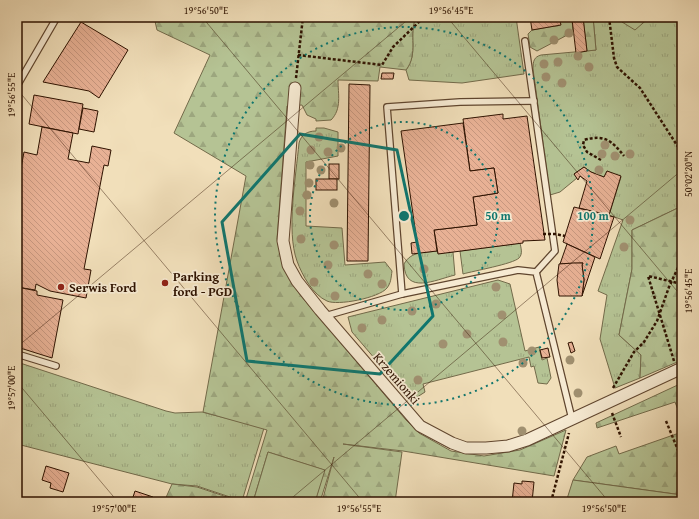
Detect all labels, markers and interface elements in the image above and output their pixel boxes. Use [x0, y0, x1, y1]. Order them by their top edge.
text: 19°56'50"E [184, 3, 228, 18]
text: 19°56'45"E [429, 3, 473, 18]
text: 19°56'55"E [4, 73, 19, 117]
text: 50°02'20"N [681, 151, 696, 197]
text: 50 m [485, 207, 511, 224]
text: 100 m [577, 207, 610, 224]
centre of rings [397, 209, 411, 223]
place label: Parking ford - PGD [173, 267, 232, 301]
text: 19°56'45"E [681, 269, 696, 313]
place label: Serwis Ford [69, 278, 137, 297]
marker: Parking ford - PGD [160, 278, 170, 288]
marker: Serwis Ford [56, 282, 66, 292]
street label: Krzemionki [369, 348, 425, 409]
text: 19°57'00"E [4, 366, 19, 410]
text: 19°57'00"E [92, 501, 136, 516]
text: 19°56'55"E [337, 501, 381, 516]
text: 19°56'50"E [582, 501, 626, 516]

